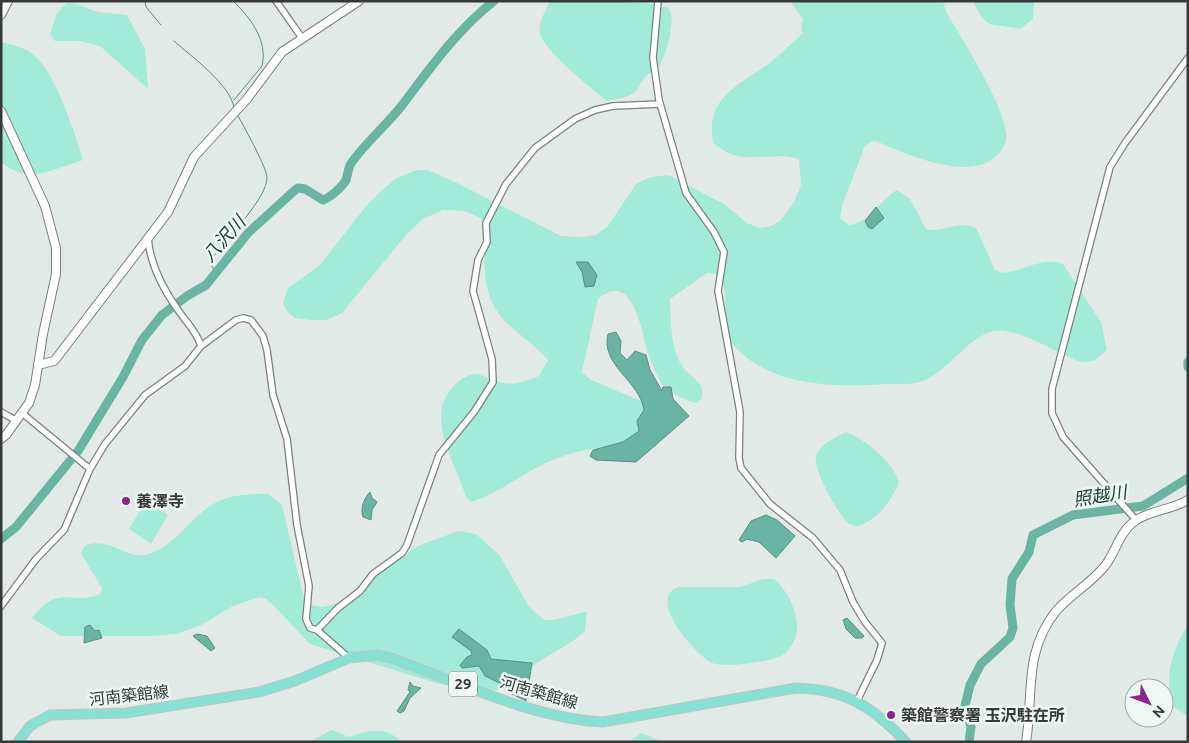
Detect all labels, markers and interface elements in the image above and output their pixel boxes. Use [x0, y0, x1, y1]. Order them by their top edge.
water label: 八沢川 [198, 210, 250, 265]
water label: 照越川 [1072, 481, 1130, 509]
place label: 養澤寺 [136, 492, 184, 510]
marker: 養澤寺 [120, 495, 132, 507]
road number: 29 [449, 672, 477, 696]
street label: 河南築館線 [498, 672, 580, 712]
north arrow [1124, 678, 1174, 728]
street label: 河南築館線 [88, 682, 170, 708]
text: N [1149, 702, 1168, 721]
place label: 築館警察署 玉沢駐在所 [901, 706, 1065, 724]
marker: 築館警察署 玉沢駐在所 [885, 709, 897, 721]

